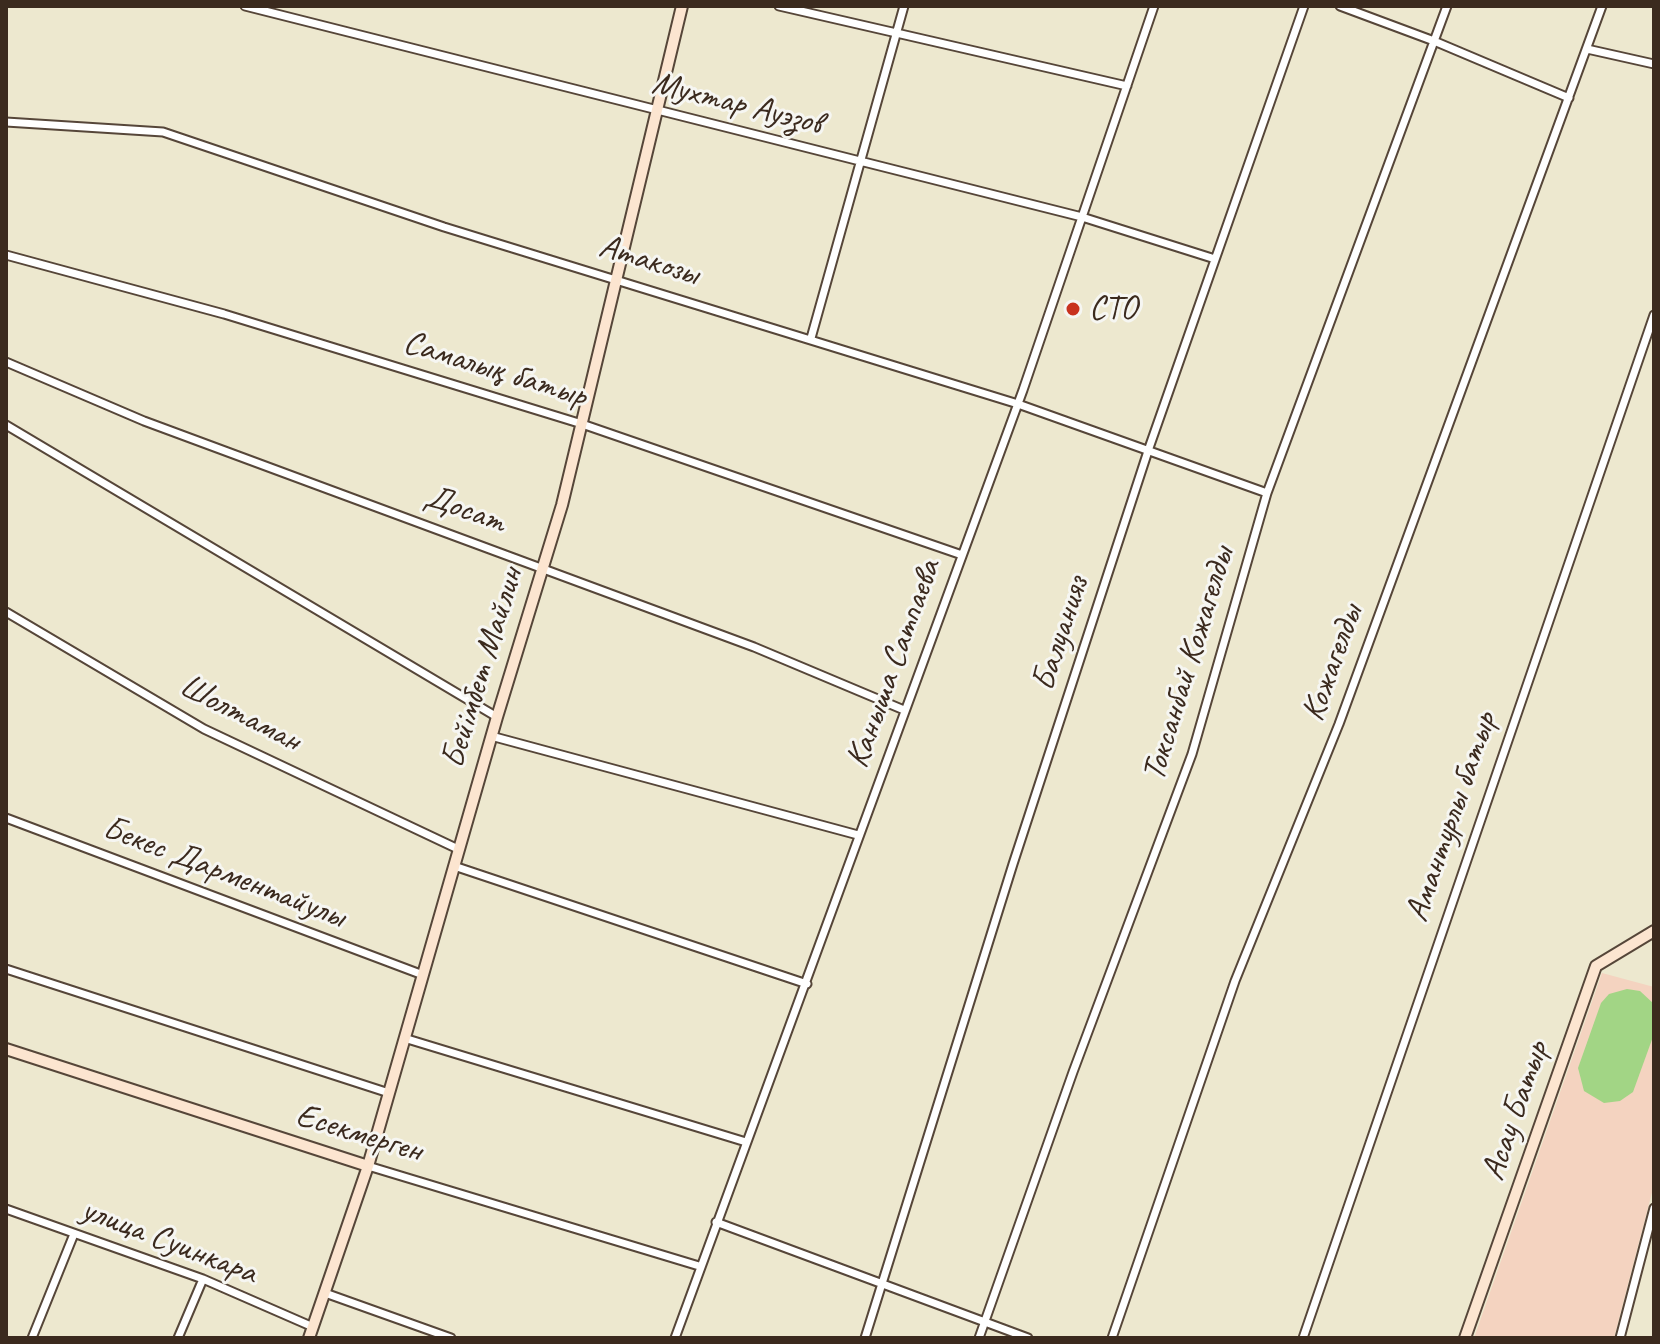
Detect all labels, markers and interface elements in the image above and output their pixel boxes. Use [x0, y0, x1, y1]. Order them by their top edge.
street label: Мухтар Ауэзов [648, 63, 826, 145]
street label: Атакозы [594, 227, 704, 295]
place label: CTO [1089, 289, 1137, 329]
marker: CTO [1064, 300, 1082, 318]
street label: Самалық батыр [398, 323, 592, 417]
street label: Досат [419, 477, 511, 543]
street label: Токсанбай Кожагелды [1134, 542, 1244, 786]
street label: Каныша Сатпаева [838, 555, 950, 773]
street label: Бейімбет Майлин [433, 563, 533, 773]
street label: Балуанияз [1024, 572, 1098, 696]
street label: Кожагелды [1293, 599, 1373, 727]
street label: Шолтаман [172, 666, 308, 762]
street label: Амантурлы батыр [1397, 707, 1507, 927]
street label: Бекес Дарментайулы [97, 808, 351, 938]
street label: Асау Батыр [1473, 1036, 1559, 1186]
street label: Eсекмерген [291, 1096, 427, 1172]
street label: улица Суинкара [76, 1190, 262, 1294]

